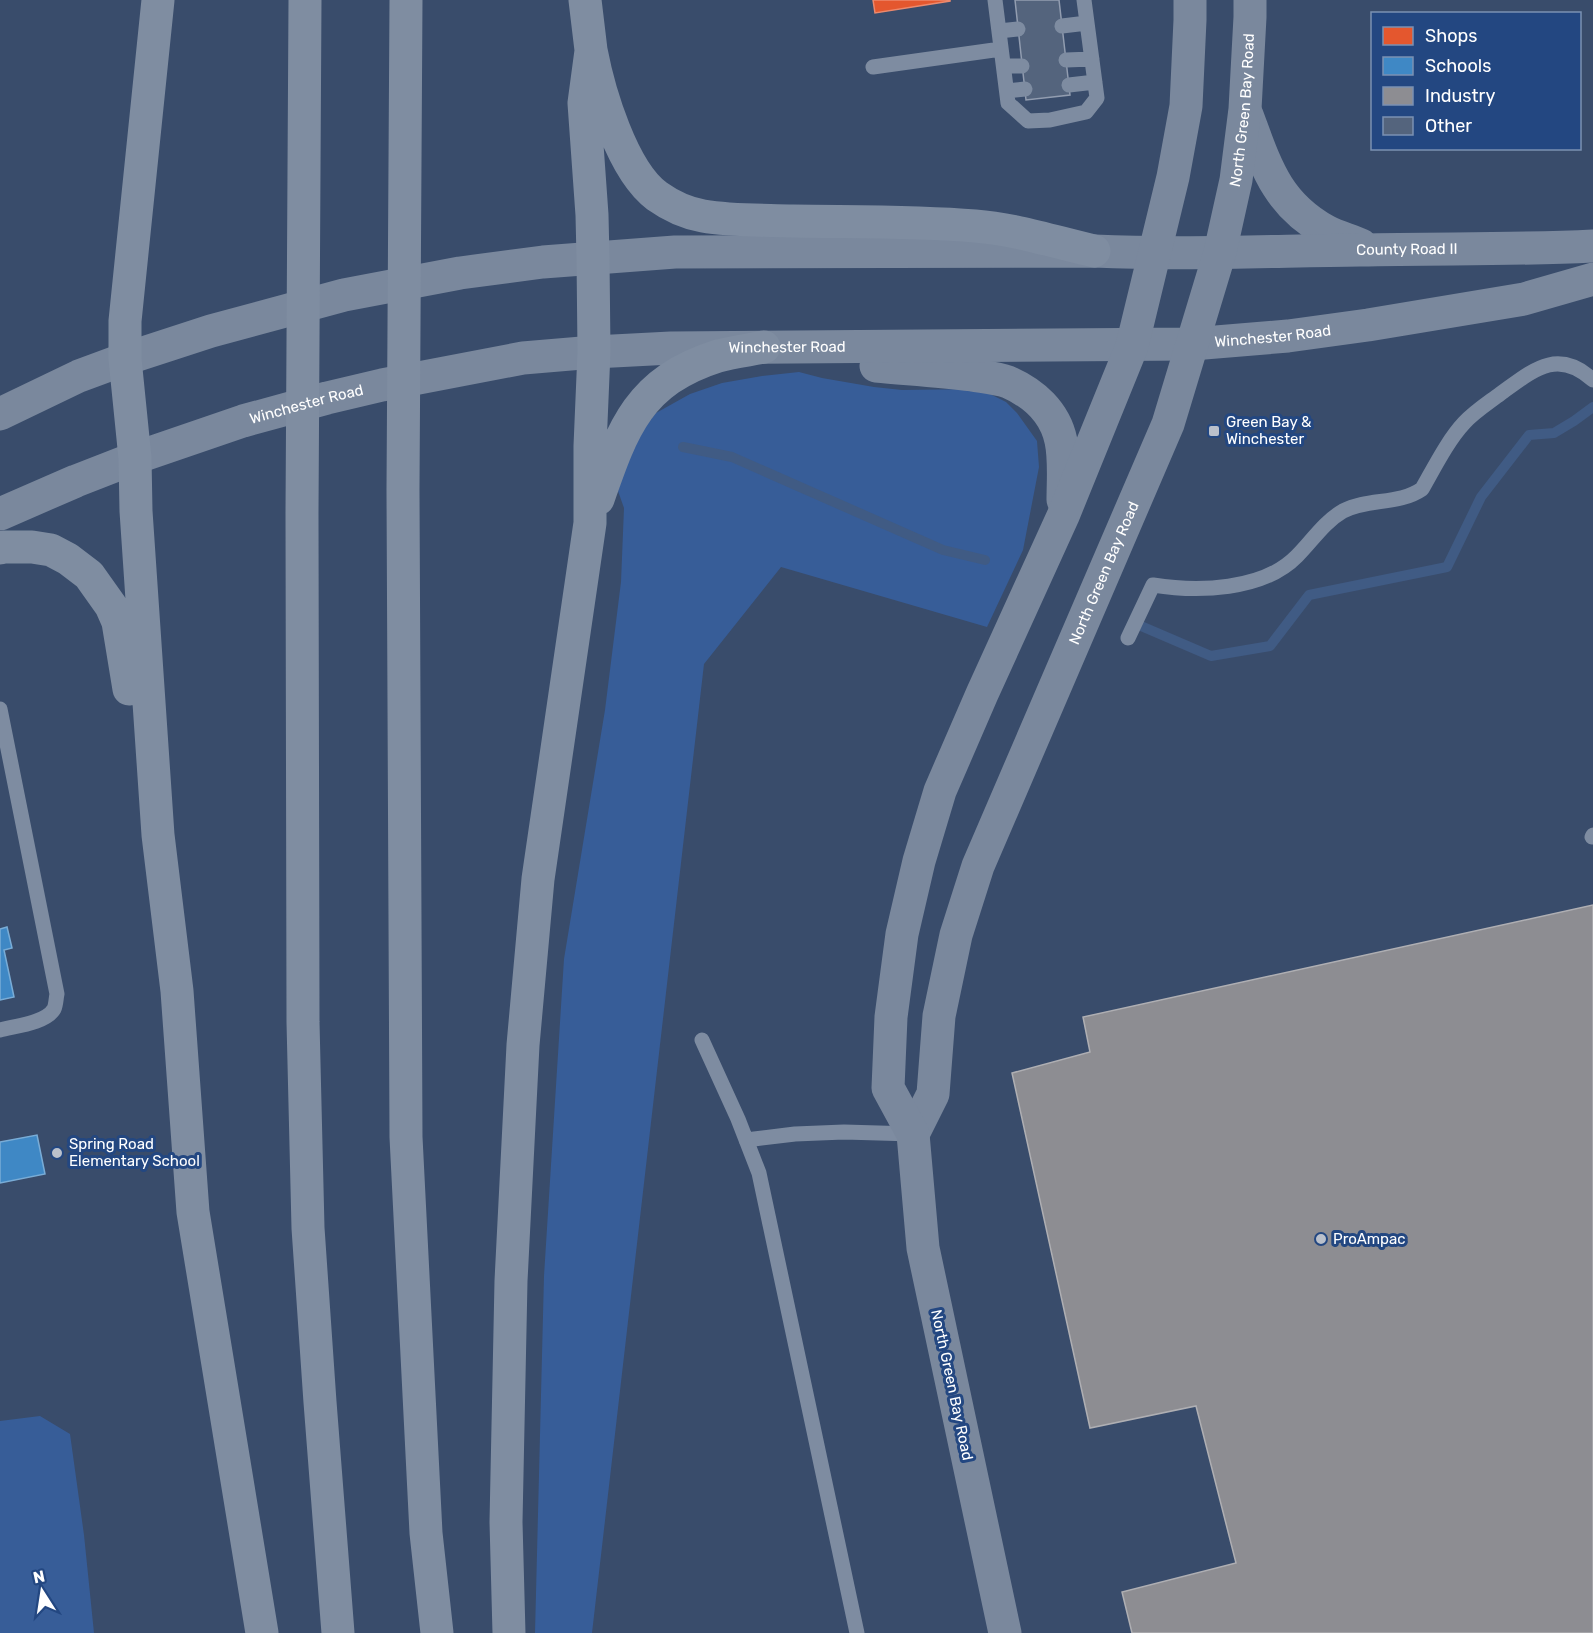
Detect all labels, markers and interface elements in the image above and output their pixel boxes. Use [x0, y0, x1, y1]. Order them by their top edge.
legend [1371, 12, 1581, 150]
text: Shops [1425, 25, 1477, 47]
street label: North Green Bay Road [1226, 33, 1258, 189]
text: Schools [1425, 55, 1491, 77]
text: Industry [1425, 85, 1495, 107]
text: Other [1425, 115, 1472, 137]
street label: County Road II [1356, 240, 1458, 259]
street label: Winchester Road [1214, 321, 1332, 351]
street label: Winchester Road [728, 338, 846, 357]
street label: Winchester Road [247, 381, 365, 428]
place label: Green Bay & Winchester [1226, 413, 1312, 448]
marker: Green Bay & Winchester [1207, 424, 1221, 438]
street label: North Green Bay Road [1065, 499, 1143, 647]
place label: Spring Road Elementary School [69, 1135, 200, 1170]
marker: Spring Road Elementary School [50, 1146, 64, 1160]
place label: ProAmpac [1333, 1230, 1406, 1248]
marker: ProAmpac [1314, 1232, 1328, 1246]
street label: North Green Bay Road [927, 1308, 977, 1462]
north arrow [12, 1561, 72, 1621]
text: N [31, 1566, 47, 1587]

